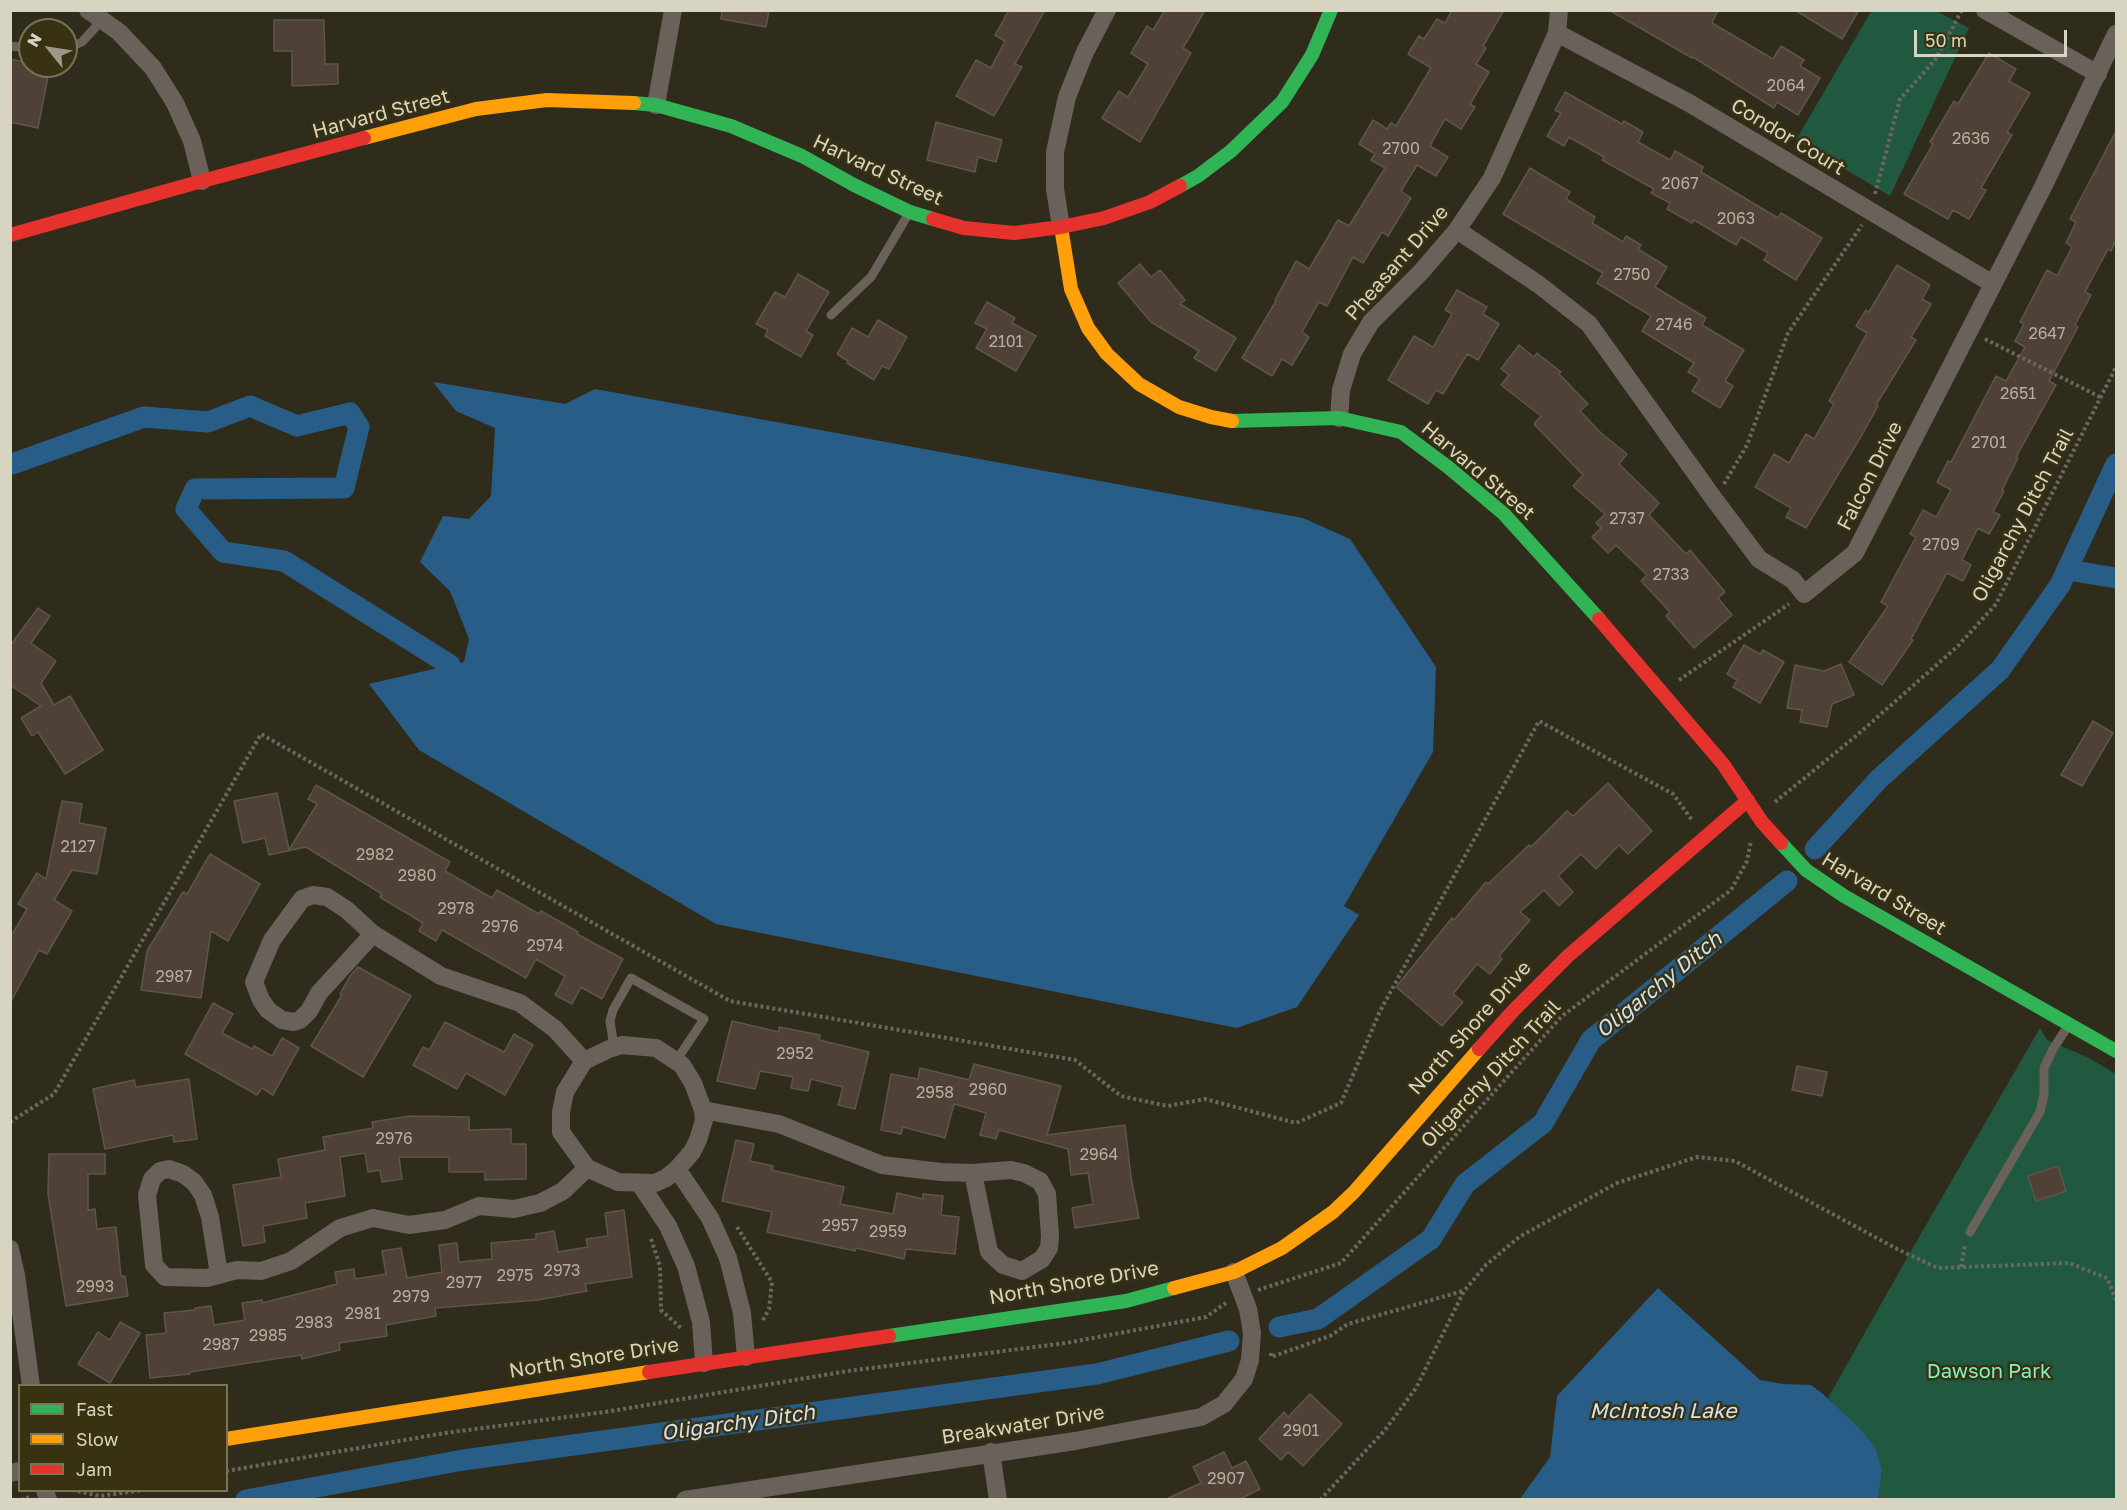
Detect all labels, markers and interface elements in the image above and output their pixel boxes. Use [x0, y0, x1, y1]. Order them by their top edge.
north arrow [18, 18, 78, 78]
scale bar [1917, 18, 2070, 56]
text: 50 m [1925, 29, 1967, 51]
text: N [22, 30, 46, 50]
house number: 2064 [1767, 76, 1805, 96]
street label: Harvard Street [310, 84, 452, 144]
street label: Condor Court [1727, 94, 1849, 180]
street label: Harvard Street [809, 129, 947, 211]
house number: 2636 [1952, 129, 1990, 149]
house number: 2700 [1382, 139, 1420, 159]
house number: 2067 [1661, 174, 1699, 194]
street label: Pheasant Drive [1340, 200, 1454, 326]
house number: 2063 [1717, 209, 1755, 229]
house number: 2750 [1614, 265, 1650, 285]
house number: 2746 [1655, 315, 1693, 335]
house number: 2647 [2028, 324, 2066, 344]
house number: 2101 [989, 332, 1023, 352]
house number: 2651 [2000, 384, 2036, 404]
street label: Harvard Street [1416, 417, 1540, 525]
street label: Falcon Drive [1832, 418, 1908, 534]
street label: Oligarchy Ditch Trail [1967, 424, 2079, 606]
house number: 2701 [1971, 433, 2007, 453]
house number: 2737 [1609, 509, 1645, 529]
house number: 2709 [1922, 535, 1960, 555]
house number: 2733 [1653, 565, 1689, 585]
house number: 2127 [61, 837, 95, 857]
house number: 2982 [356, 845, 394, 865]
street label: Harvard Street [1817, 847, 1951, 941]
house number: 2980 [398, 866, 436, 886]
house number: 2978 [437, 899, 475, 919]
house number: 2976 [481, 917, 519, 937]
water label: Oligarchy Ditch [1591, 927, 1727, 1043]
house number: 2974 [526, 936, 564, 956]
street label: North Shore Drive [1404, 956, 1536, 1100]
house number: 2987 [155, 967, 193, 987]
street label: Oligarchy Ditch Trail [1416, 995, 1566, 1153]
house number: 2952 [776, 1044, 814, 1064]
house number: 2960 [969, 1080, 1007, 1100]
house number: 2958 [916, 1083, 954, 1103]
house number: 2976 [375, 1129, 413, 1149]
house number: 2964 [1080, 1145, 1118, 1165]
house number: 2957 [822, 1216, 858, 1236]
house number: 2959 [869, 1222, 907, 1242]
street label: North Shore Drive [987, 1256, 1161, 1310]
house number: 2973 [544, 1261, 580, 1281]
house number: 2975 [497, 1266, 533, 1286]
house number: 2977 [446, 1273, 482, 1293]
house number: 2993 [76, 1277, 114, 1297]
house number: 2979 [392, 1287, 430, 1307]
house number: 2981 [345, 1304, 381, 1324]
house number: 2983 [295, 1313, 333, 1333]
house number: 2985 [249, 1326, 287, 1346]
street label: North Shore Drive [507, 1333, 681, 1383]
house number: 2987 [202, 1335, 240, 1355]
park label: Dawson Park [1927, 1360, 2051, 1384]
legend [18, 1384, 228, 1492]
text: Fast [76, 1398, 113, 1420]
water label: McIntosh Lake [1590, 1398, 1736, 1424]
water label: Oligarchy Ditch [660, 1400, 816, 1446]
street label: Breakwater Drive [940, 1400, 1106, 1450]
house number: 2901 [1283, 1421, 1319, 1441]
text: Slow [76, 1428, 118, 1450]
text: Jam [76, 1458, 112, 1480]
house number: 2907 [1207, 1469, 1245, 1489]

